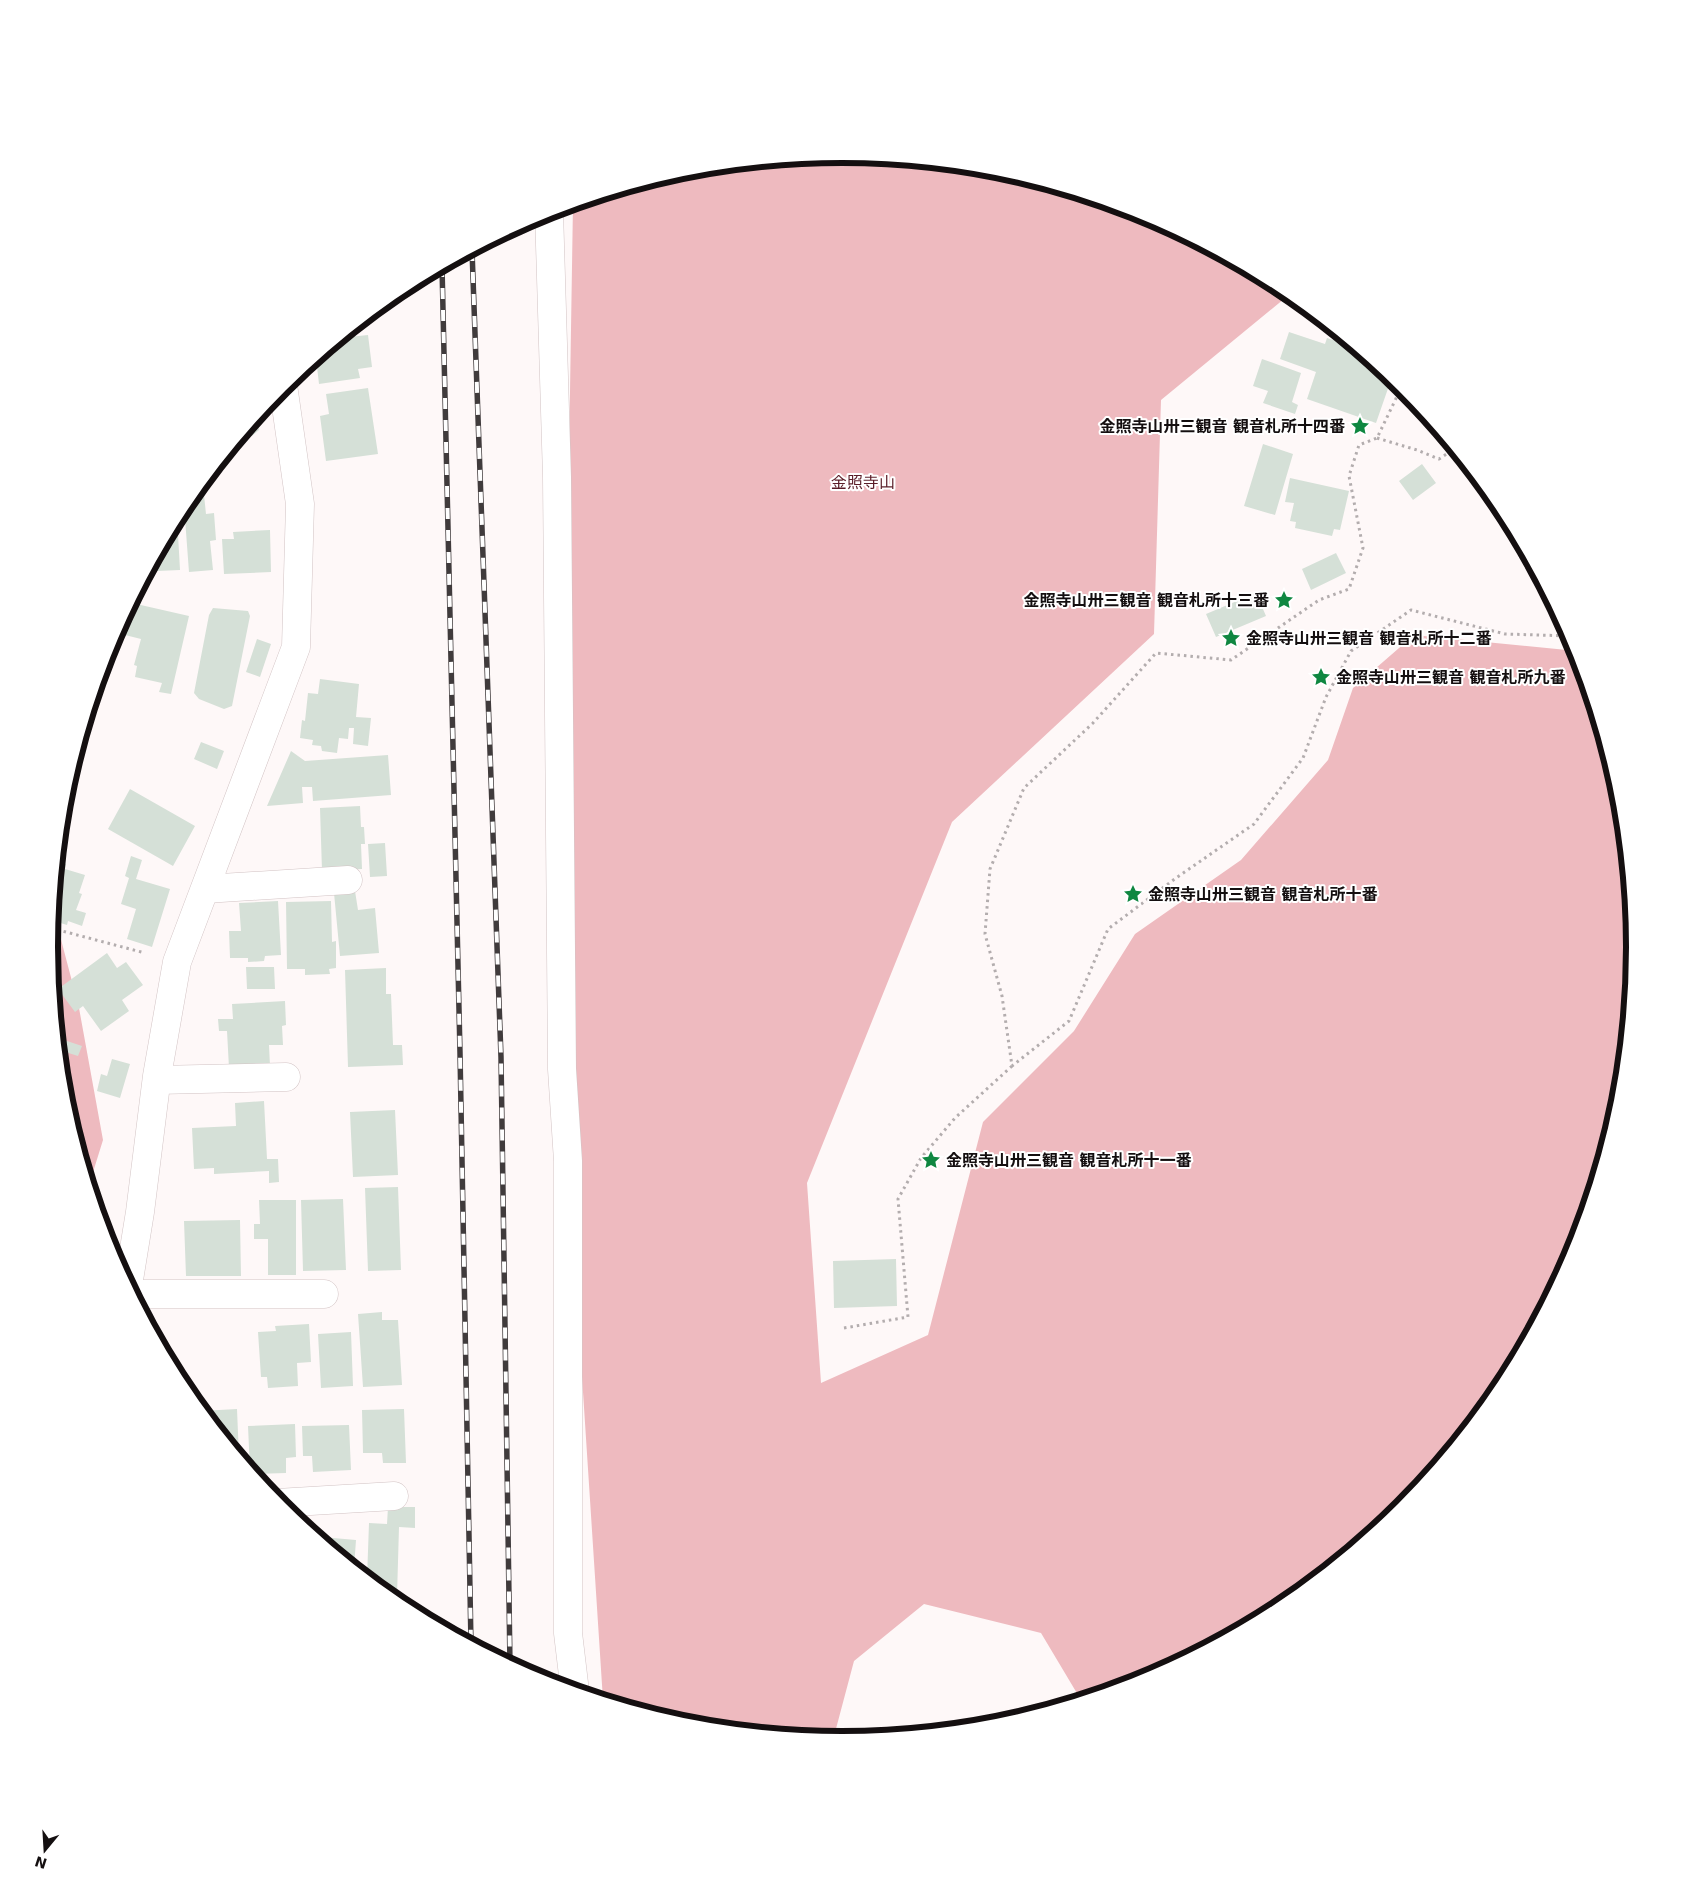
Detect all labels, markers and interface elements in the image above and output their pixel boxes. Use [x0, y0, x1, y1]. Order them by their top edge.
place icon: 金照寺山卅三観音 観音札所十四番 [1349, 415, 1371, 437]
place label: 金照寺山卅三観音 観音札所十四番 [1099, 417, 1345, 436]
park label: 金照寺山 [831, 473, 895, 492]
place icon: 金照寺山卅三観音 観音札所十三番 [1273, 589, 1295, 611]
place label: 金照寺山卅三観音 観音札所十三番 [1023, 591, 1269, 610]
place icon: 金照寺山卅三観音 観音札所十二番 [1220, 627, 1242, 649]
place label: 金照寺山卅三観音 観音札所十二番 [1246, 629, 1492, 648]
place icon: 金照寺山卅三観音 観音札所九番 [1310, 666, 1332, 688]
place label: 金照寺山卅三観音 観音札所九番 [1336, 668, 1566, 687]
place icon: 金照寺山卅三観音 観音札所十番 [1122, 883, 1144, 905]
place label: 金照寺山卅三観音 観音札所十番 [1148, 885, 1378, 904]
place icon: 金照寺山卅三観音 観音札所十一番 [920, 1149, 942, 1171]
place label: 金照寺山卅三観音 観音札所十一番 [946, 1151, 1192, 1170]
north arrow [20, 1825, 70, 1875]
text: N [33, 1853, 49, 1872]

